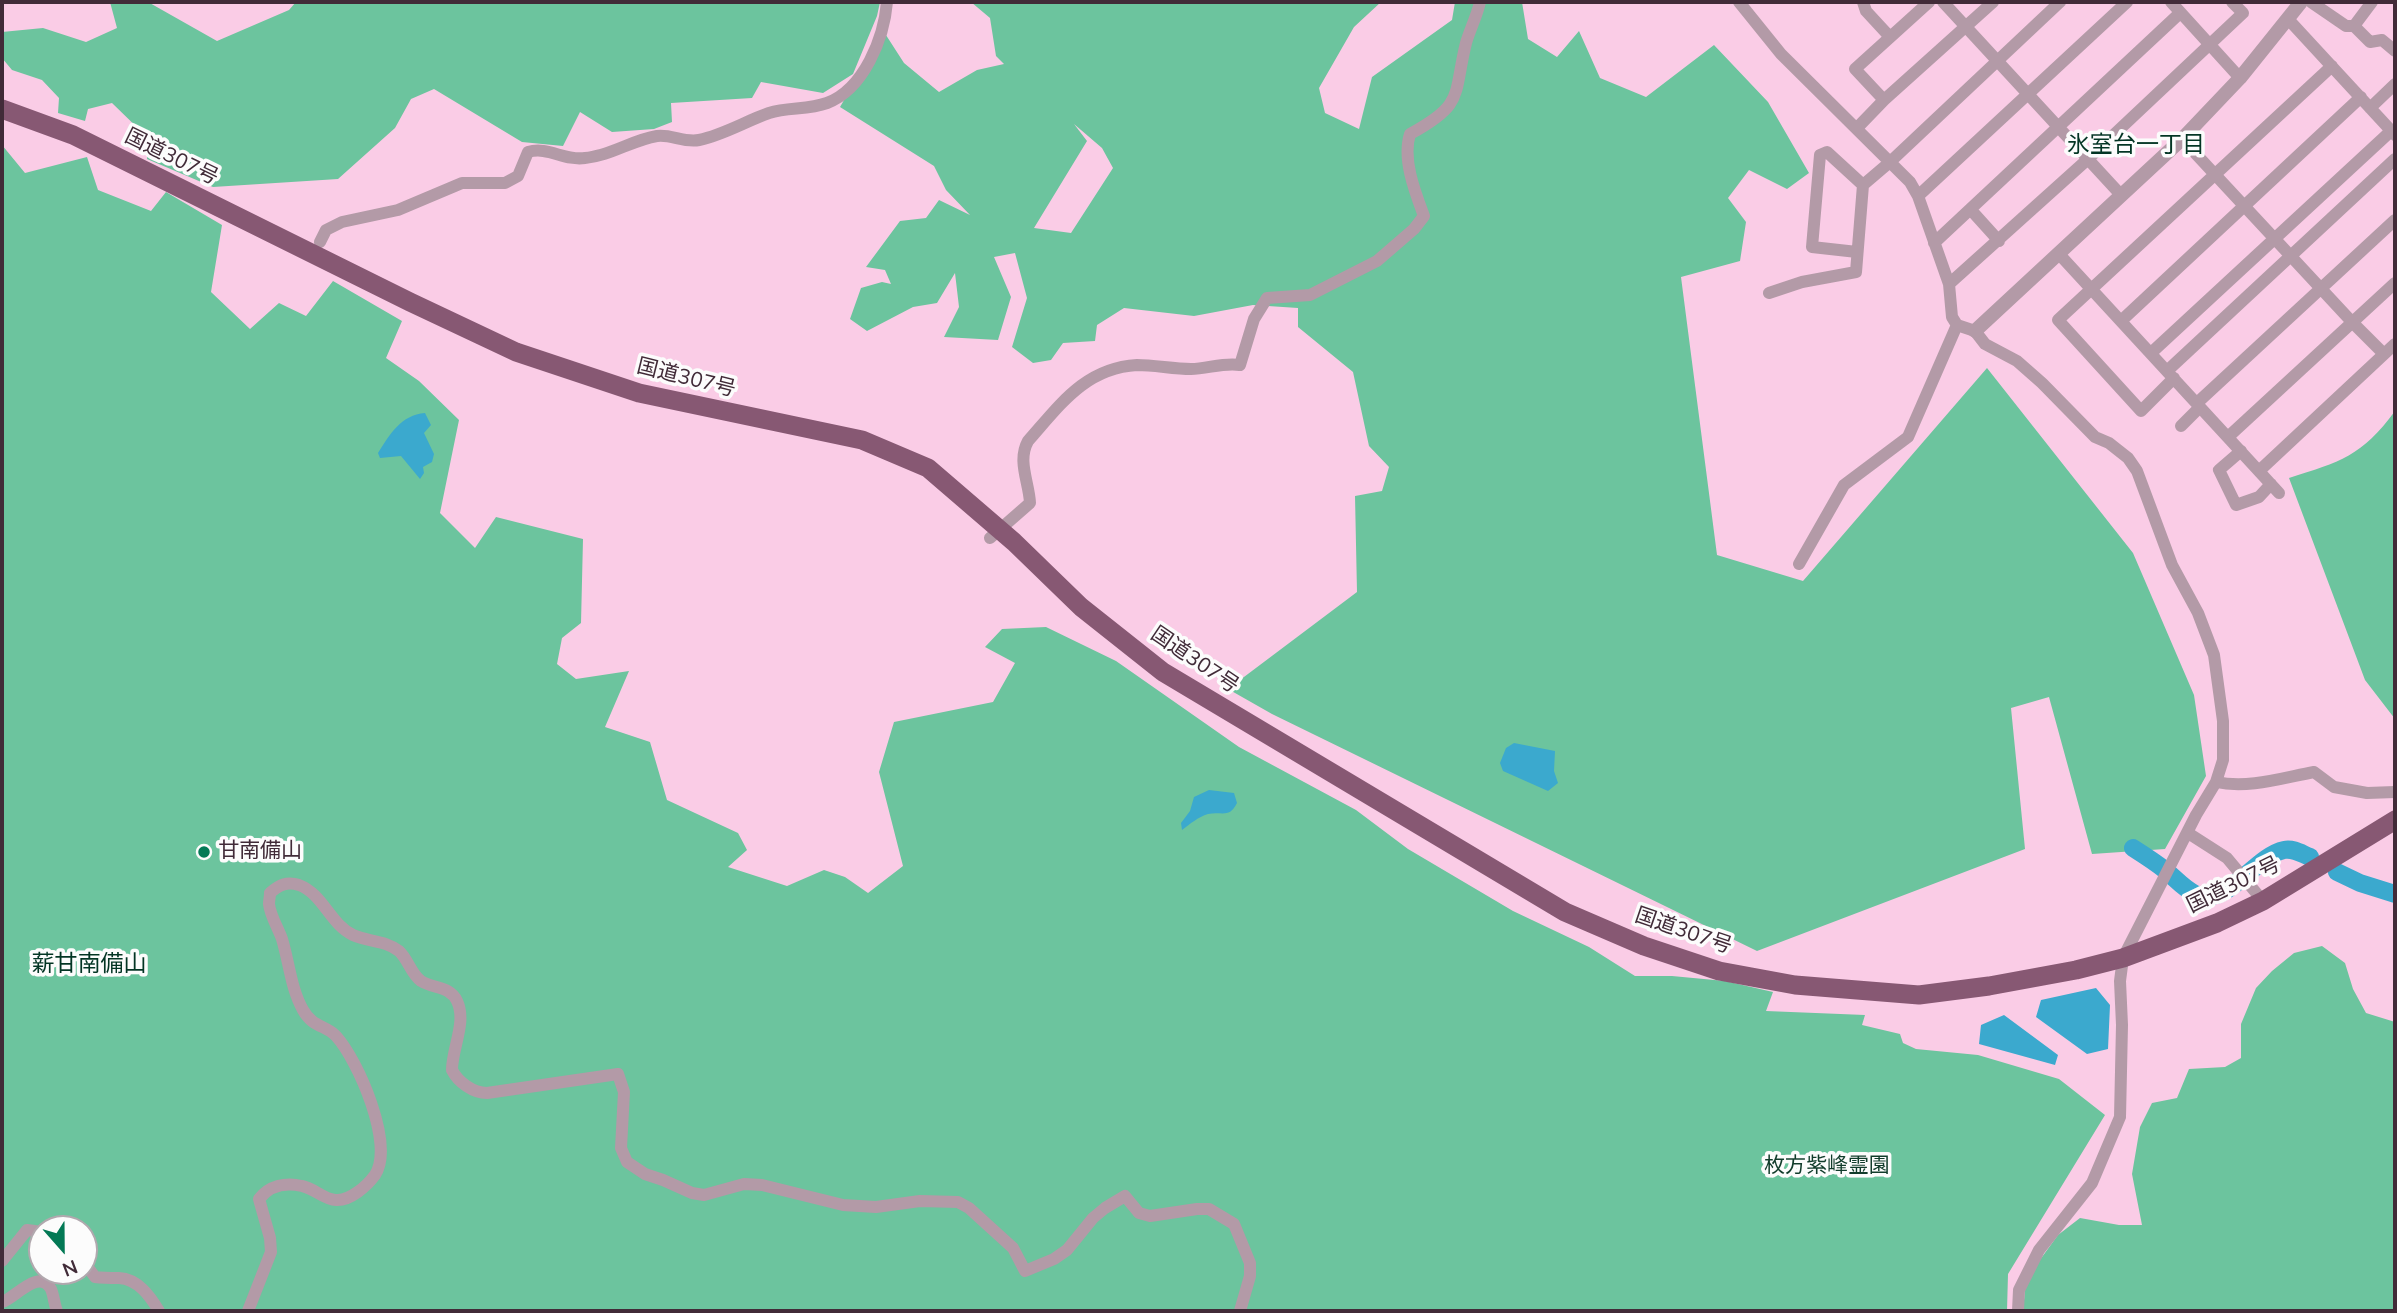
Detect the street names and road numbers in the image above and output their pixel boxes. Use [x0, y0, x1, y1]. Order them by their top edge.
street label: 国道307号 [120, 125, 222, 191]
street label: 国道307号 [634, 355, 738, 403]
street label: 国道307号 [1145, 622, 1243, 700]
street label: 国道307号 [2183, 853, 2285, 919]
street label: 国道307号 [1631, 904, 1735, 960]

